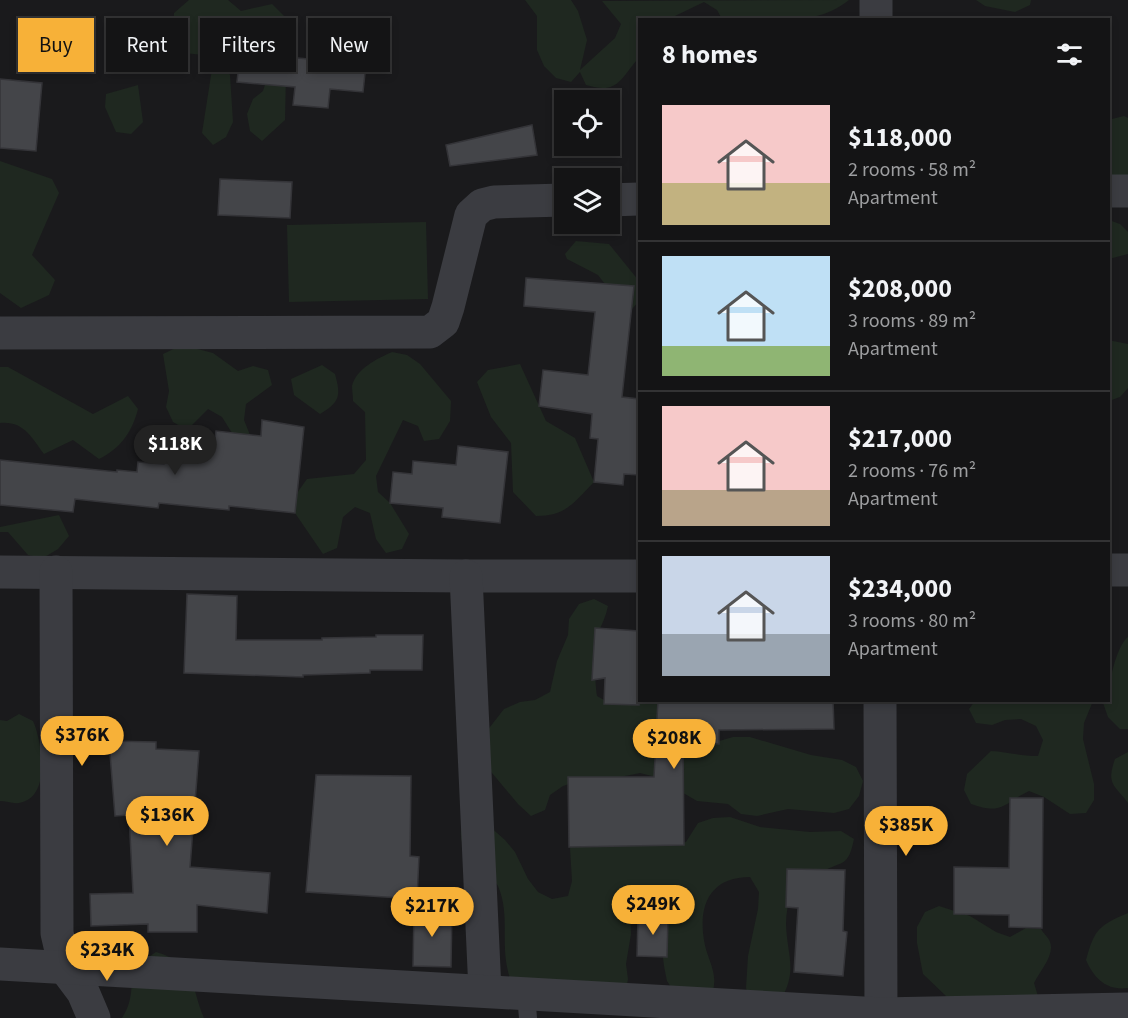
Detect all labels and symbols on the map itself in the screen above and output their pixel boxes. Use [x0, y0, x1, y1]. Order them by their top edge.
pin: $118K [133, 425, 217, 476]
pin: $376K [40, 716, 124, 767]
pin: $208K [632, 719, 716, 770]
pin: $136K [125, 796, 209, 847]
pin: $385K [864, 806, 948, 857]
pin: $249K [611, 885, 695, 936]
pin: $217K [390, 887, 474, 938]
pin: $234K [65, 931, 149, 982]

